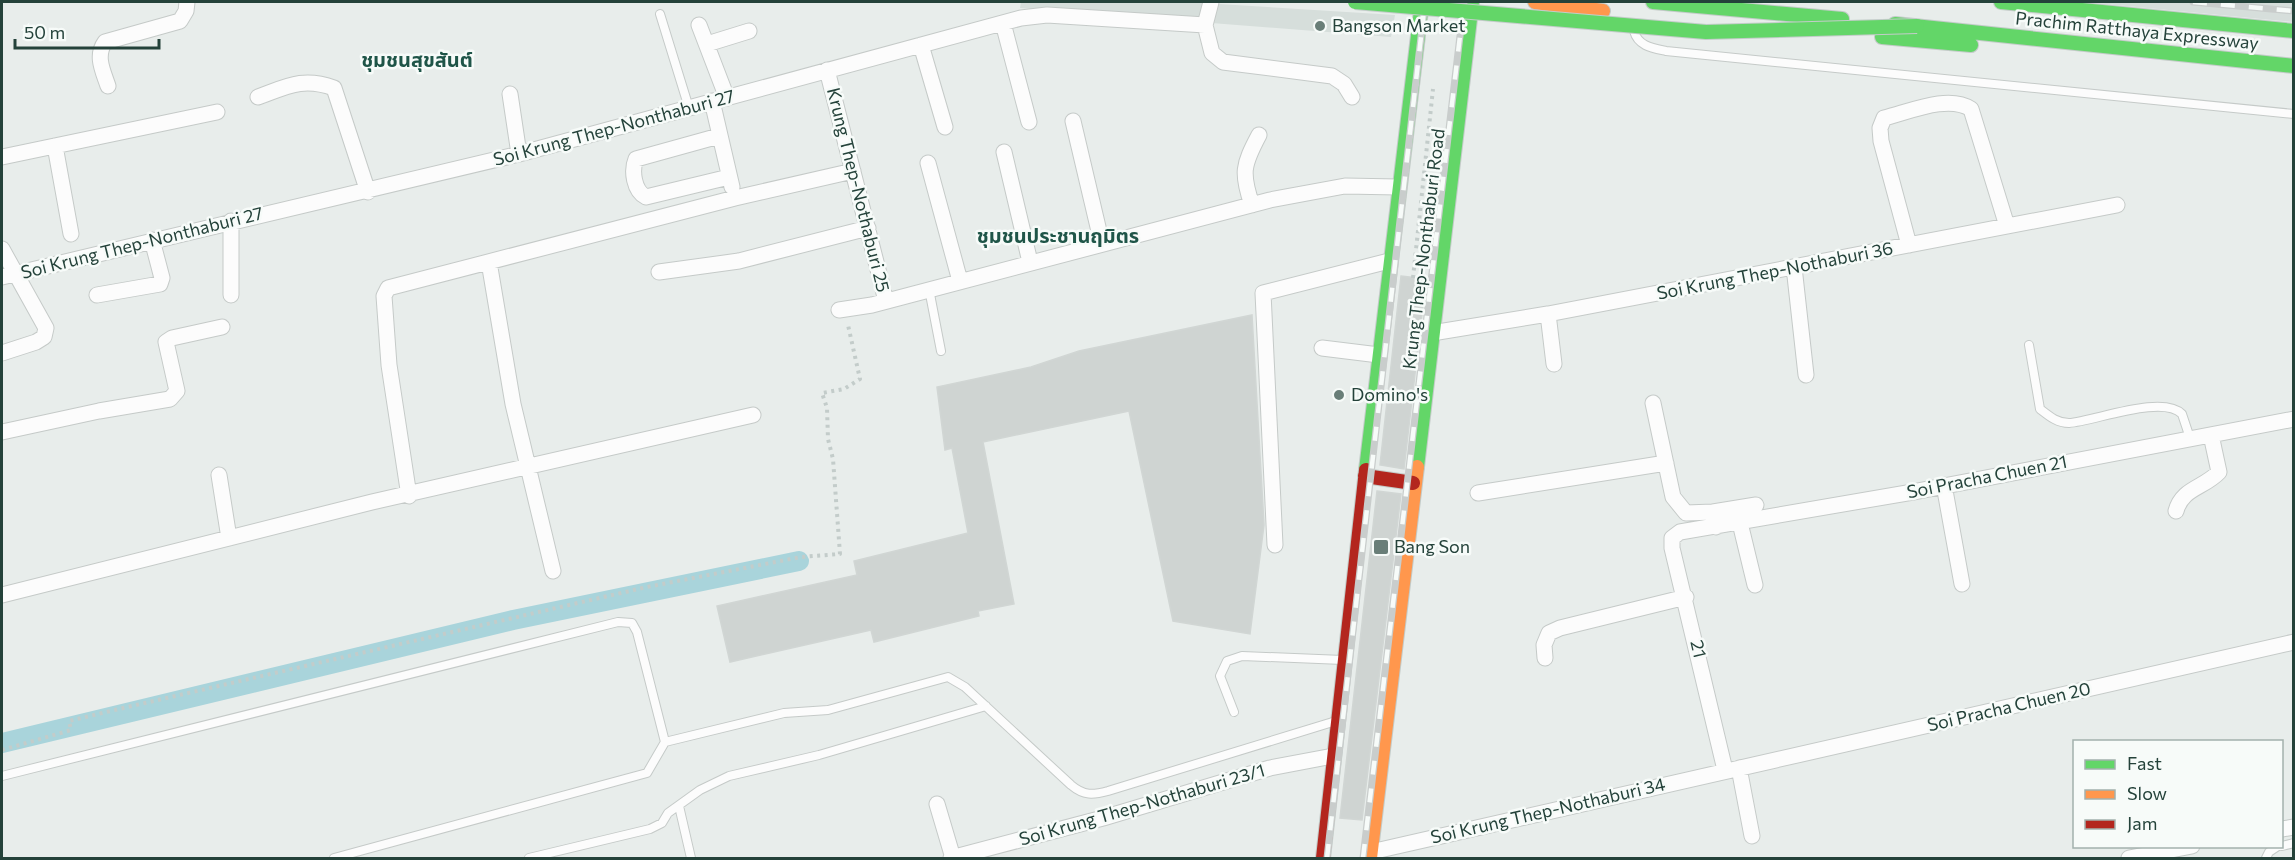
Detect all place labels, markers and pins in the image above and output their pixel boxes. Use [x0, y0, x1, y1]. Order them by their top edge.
place label: Bangson Market [1332, 14, 1466, 36]
marker: Bangson Market [1313, 19, 1327, 33]
place label: Domino's [1351, 383, 1428, 405]
marker: Domino's [1332, 388, 1346, 402]
place label: Bang Son [1394, 535, 1470, 557]
marker: Bang Son [1372, 538, 1390, 556]

